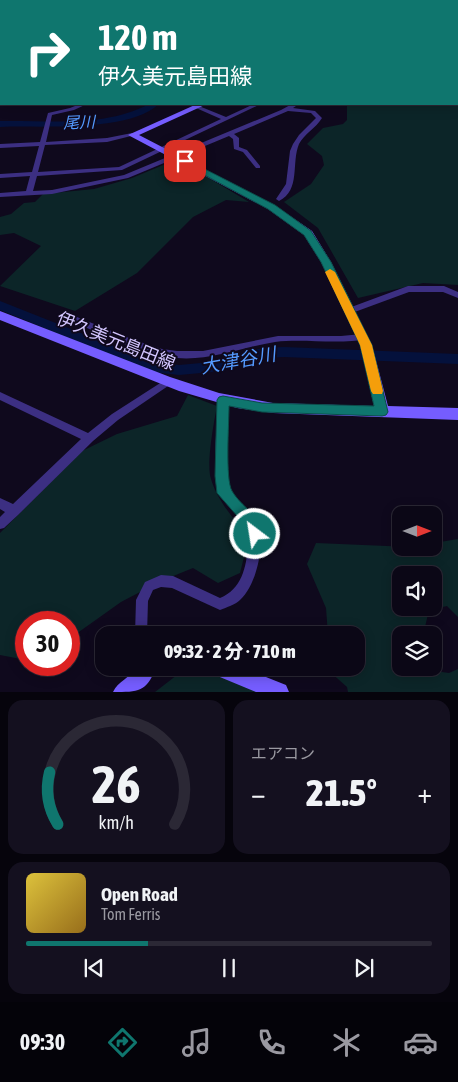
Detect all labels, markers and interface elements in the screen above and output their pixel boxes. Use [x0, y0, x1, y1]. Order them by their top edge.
text: 120 m [98, 17, 177, 57]
icon: right [15, 20, 80, 85]
text: 伊久美元島田線 [98, 63, 252, 89]
water label: 尾川 [63, 112, 97, 132]
pin [164, 140, 206, 182]
icon: arrive [171, 147, 199, 175]
street label: 伊久美元島田線 [54, 307, 179, 374]
water label: 大津谷川 [199, 342, 279, 377]
north arrow [392, 506, 442, 556]
map controls [392, 506, 442, 676]
position arrow [228, 507, 280, 559]
button: sound [392, 566, 442, 616]
speed limit sign: 30 [15, 611, 80, 676]
button: layers [392, 626, 442, 676]
text: 09:32 · 2 分 · 710 m [164, 640, 296, 662]
text: エアコン [251, 744, 315, 762]
text: 26 [92, 754, 141, 814]
text: 21.5° [306, 771, 377, 814]
text: − [251, 777, 266, 809]
text: + [417, 777, 432, 809]
text: km/h [99, 812, 134, 833]
text: Open Road [101, 883, 178, 905]
text: Tom Ferris [101, 905, 160, 923]
icon: previous [80, 954, 108, 982]
icon: pause [215, 954, 243, 982]
icon: next [350, 954, 378, 982]
icon: directions [105, 1025, 140, 1060]
icon: music [179, 1025, 214, 1060]
icon: phone [254, 1025, 289, 1060]
icon: climate [329, 1025, 364, 1060]
icon: car [403, 1025, 438, 1060]
text: 09:30 [20, 1029, 65, 1055]

